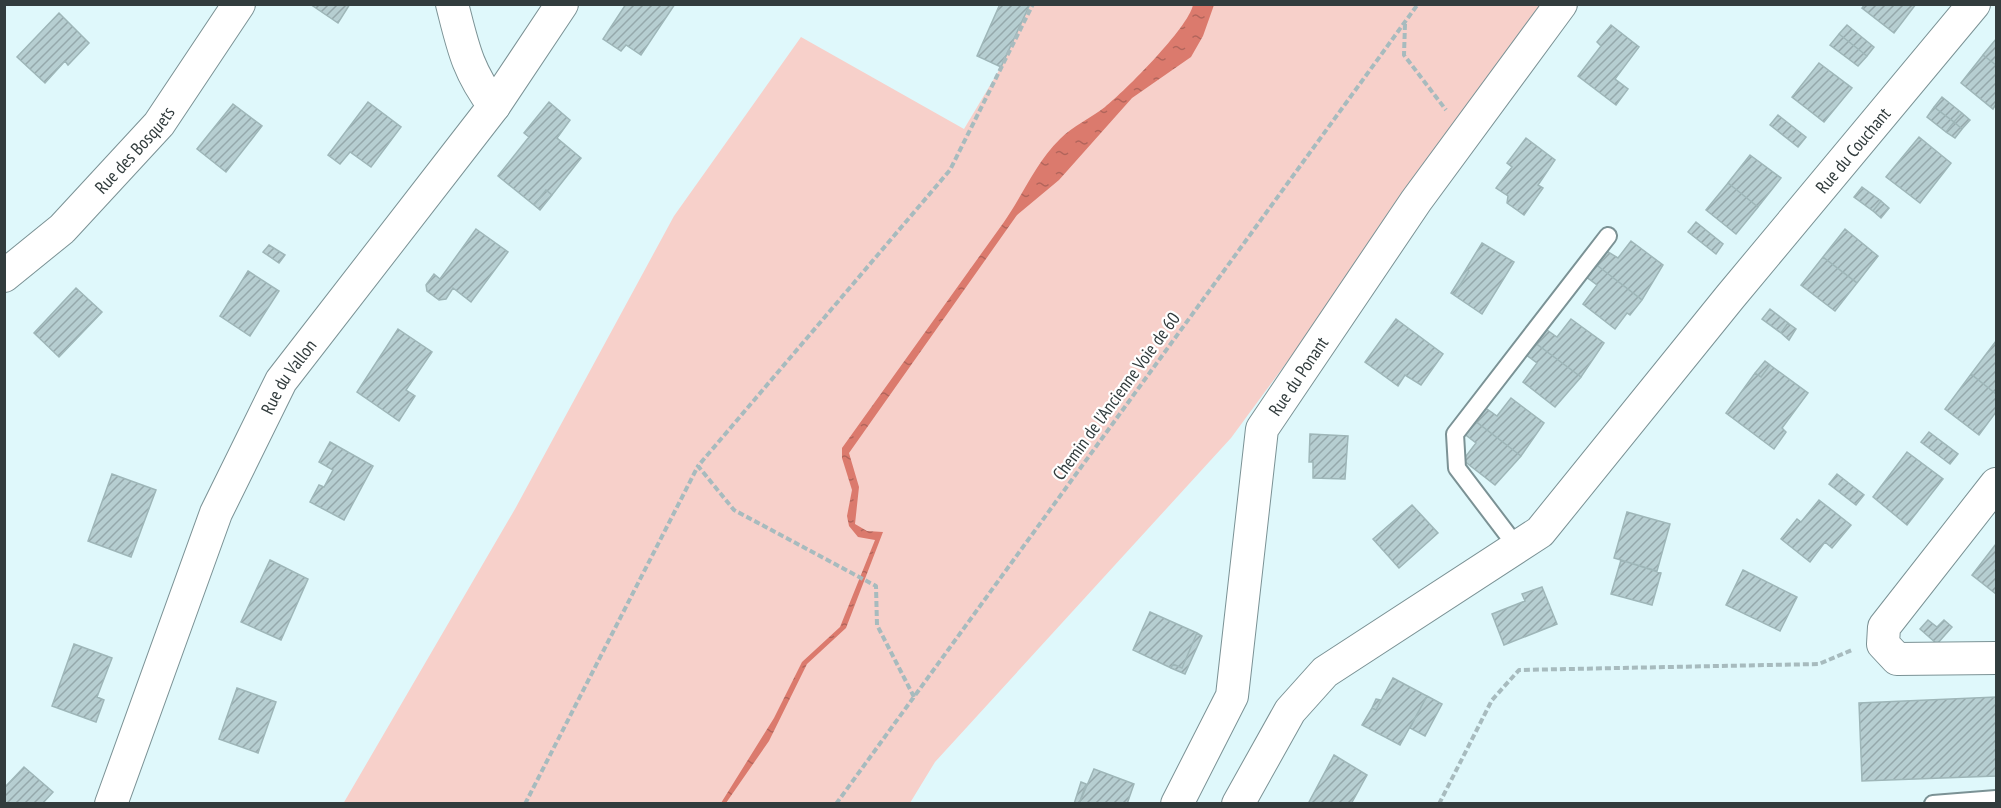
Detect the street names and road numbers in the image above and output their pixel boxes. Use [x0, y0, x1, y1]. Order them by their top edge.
street label: Rue des Bosquets [89, 102, 179, 198]
street label: Rue du Couchant [1810, 102, 1895, 198]
street label: Chemin de l'Ancienne Voie de 60 [1047, 307, 1185, 485]
street label: Rue du Ponant [1263, 332, 1333, 420]
street label: Rue du Vallon [255, 334, 321, 418]

